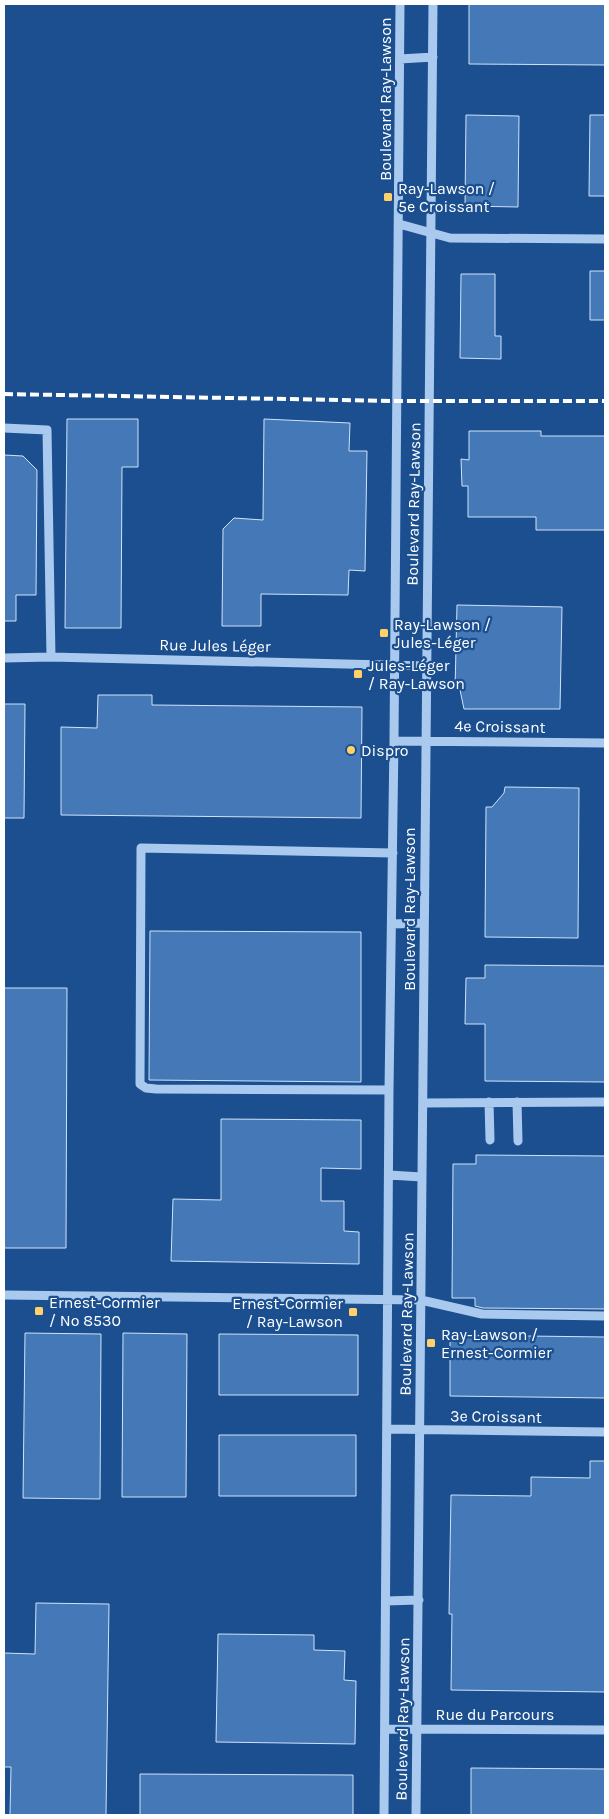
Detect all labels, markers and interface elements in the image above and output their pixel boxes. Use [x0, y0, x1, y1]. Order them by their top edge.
street label: Boulevard Ray-Lawson [376, 17, 395, 181]
place label: Ray-Lawson / 5e Croissant [398, 179, 495, 216]
marker: Ray-Lawson / 5e Croissant [382, 191, 394, 203]
street label: Boulevard Ray-Lawson [403, 422, 424, 586]
place label: Ray-Lawson / Jules-Léger [394, 615, 491, 652]
marker: Ray-Lawson / Jules-Léger [378, 627, 390, 639]
street label: Rue Jules Léger [159, 635, 271, 656]
place label: Jules-Léger / Ray-Lawson [368, 656, 465, 693]
marker: Jules-Léger / Ray-Lawson [352, 668, 364, 680]
street label: 4e Croissant [454, 716, 546, 737]
place label: Dispro [361, 741, 409, 760]
marker: Dispro [345, 744, 357, 756]
street label: Boulevard Ray-Lawson [400, 827, 419, 991]
street label: Boulevard Ray-Lawson [396, 1232, 417, 1396]
place label: Ernest-Cormier / No 8530 [49, 1293, 160, 1330]
place label: Ernest-Cormier / Ray-Lawson [232, 1294, 343, 1331]
marker: Ernest-Cormier / No 8530 [33, 1305, 45, 1317]
marker: Ernest-Cormier / Ray-Lawson [347, 1306, 359, 1318]
place label: Ray-Lawson / Ernest-Cormier [441, 1325, 552, 1362]
marker: Ray-Lawson / Ernest-Cormier [425, 1337, 437, 1349]
street label: 3e Croissant [450, 1406, 542, 1427]
street label: Boulevard Ray-Lawson [392, 1637, 413, 1801]
street label: Rue du Parcours [436, 1705, 554, 1724]

